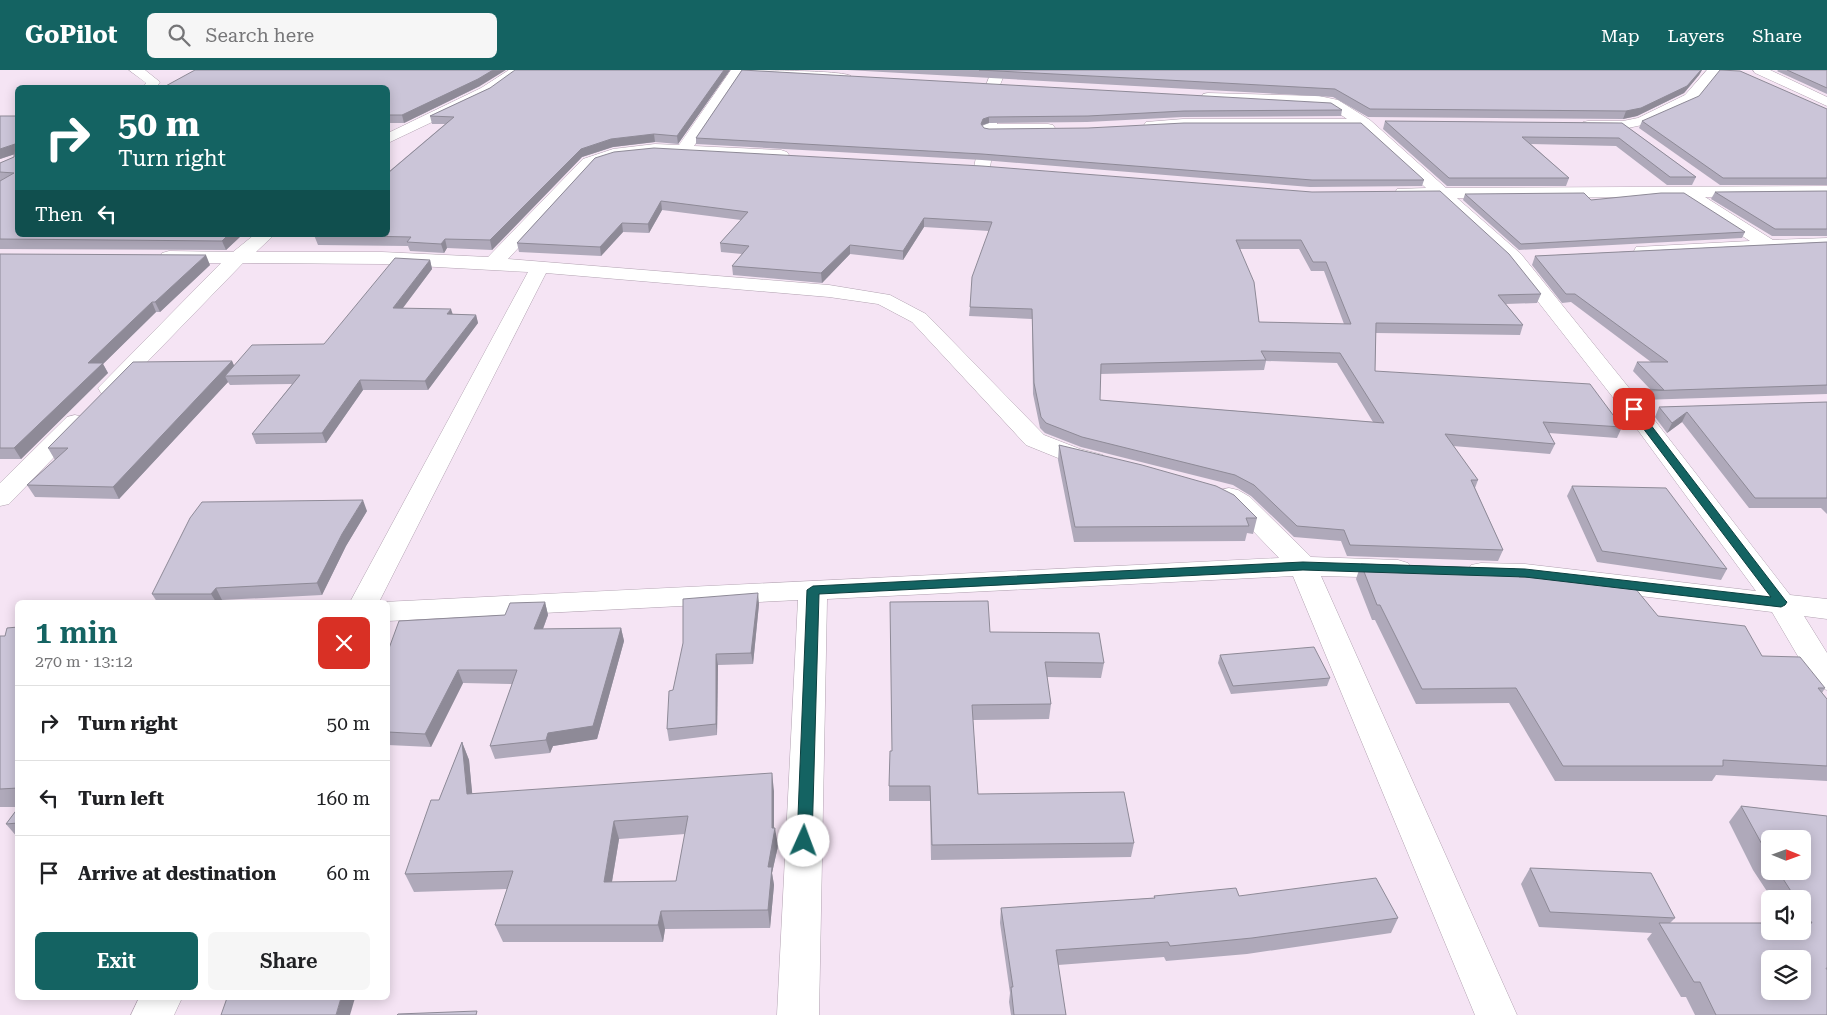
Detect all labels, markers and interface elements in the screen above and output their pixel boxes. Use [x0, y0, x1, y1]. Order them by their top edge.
search box [147, 13, 497, 58]
text: GoPilot [25, 21, 117, 49]
icon: search [165, 21, 193, 49]
text: Search here [205, 24, 314, 47]
text: Map [1601, 25, 1640, 46]
text: Layers [1668, 25, 1724, 46]
text: Share [1752, 25, 1802, 46]
text: 50 m [118, 104, 200, 145]
icon: right [35, 105, 100, 170]
text: Turn right [118, 146, 226, 171]
icon: left [93, 200, 121, 228]
text: Then [35, 203, 83, 226]
pin [1613, 388, 1655, 430]
icon: arrive [1620, 395, 1648, 423]
text: 1 min [35, 615, 118, 650]
button: close [318, 617, 370, 669]
text: 270 m · 13:12 [35, 652, 133, 671]
icon: right [35, 709, 63, 737]
text: Turn right [78, 712, 178, 735]
text: 50 m [327, 712, 370, 735]
icon: left [35, 784, 63, 812]
text: Turn left [78, 787, 164, 810]
text: 160 m [316, 787, 370, 810]
position arrow [777, 814, 829, 866]
north arrow [1761, 830, 1811, 880]
map controls [1761, 830, 1811, 1000]
icon: arrive [35, 859, 63, 887]
text: Arrive at destination [78, 862, 276, 885]
text: 60 m [327, 862, 370, 885]
button: sound [1761, 890, 1811, 940]
button: Exit [35, 932, 198, 990]
button: Share [208, 932, 370, 990]
button: layers [1761, 950, 1811, 1000]

